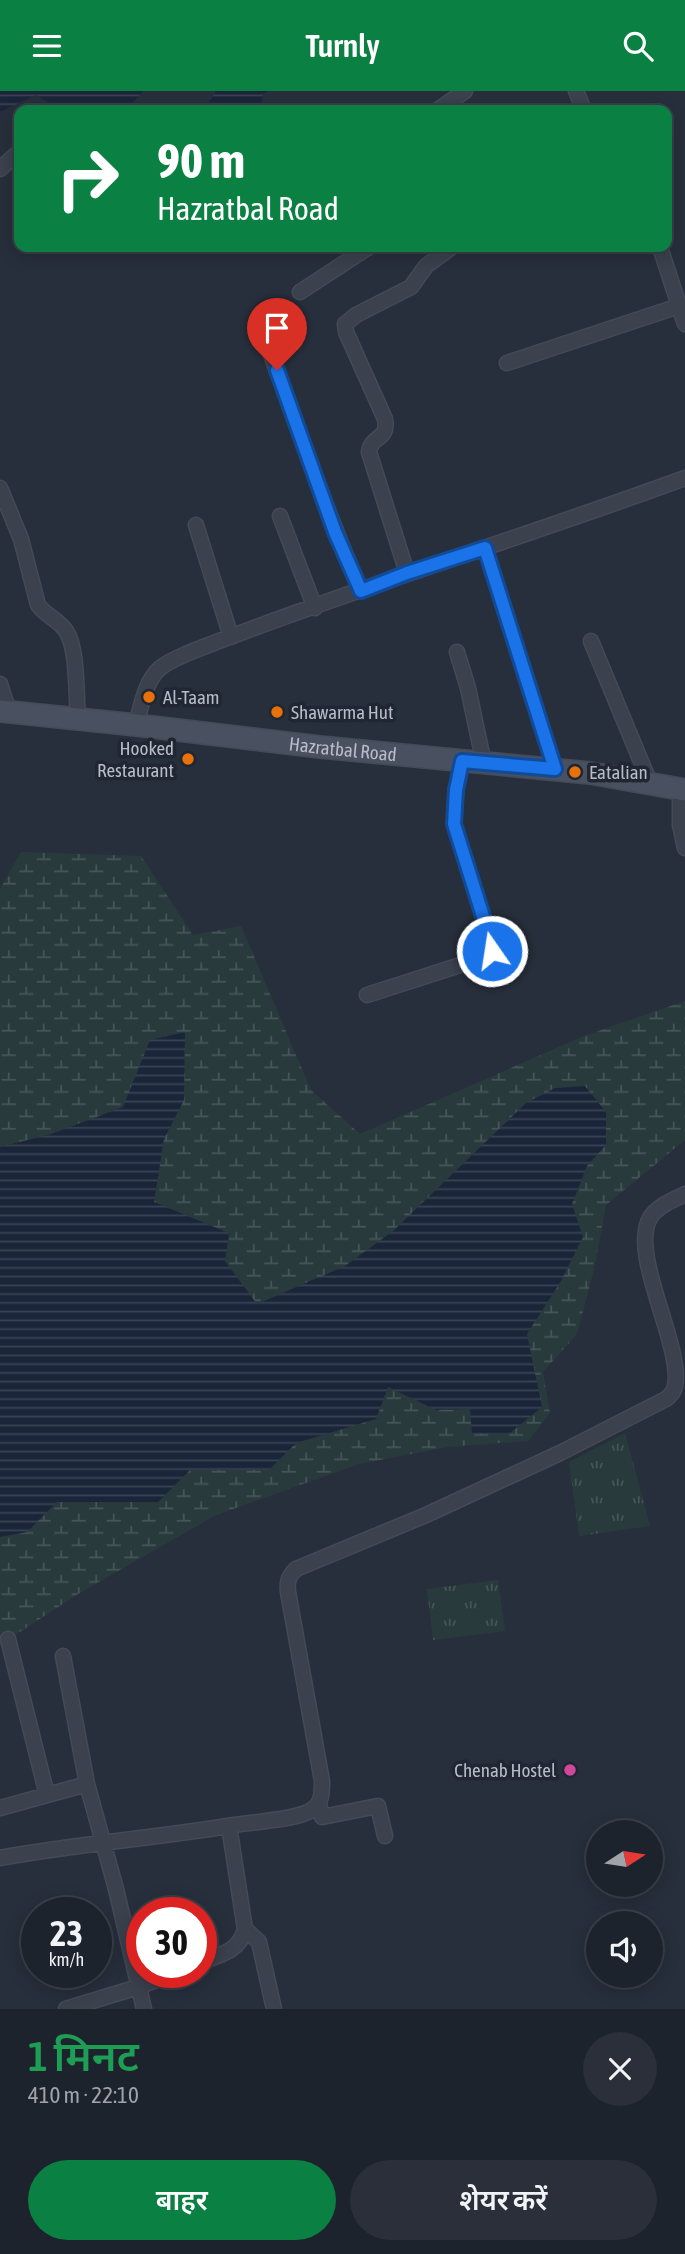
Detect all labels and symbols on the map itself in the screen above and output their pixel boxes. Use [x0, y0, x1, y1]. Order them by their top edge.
pin [247, 298, 307, 370]
place label: Al-Taam [163, 686, 220, 708]
marker: Al-Taam [141, 689, 157, 705]
place label: Shawarma Hut [291, 701, 393, 723]
marker: Shawarma Hut [269, 704, 285, 720]
street label: Hazratbal Road [288, 732, 398, 765]
place label: Hooked Restaurant [97, 737, 174, 781]
marker: Hooked Restaurant [180, 751, 196, 767]
place label: Eatalian [589, 761, 648, 783]
marker: Eatalian [567, 764, 583, 780]
position arrow [455, 914, 529, 988]
place label: Chenab Hostel [454, 1759, 556, 1781]
marker: Chenab Hostel [562, 1762, 578, 1778]
north arrow [586, 1820, 663, 1897]
speed limit sign: 30 [126, 1897, 217, 1988]

